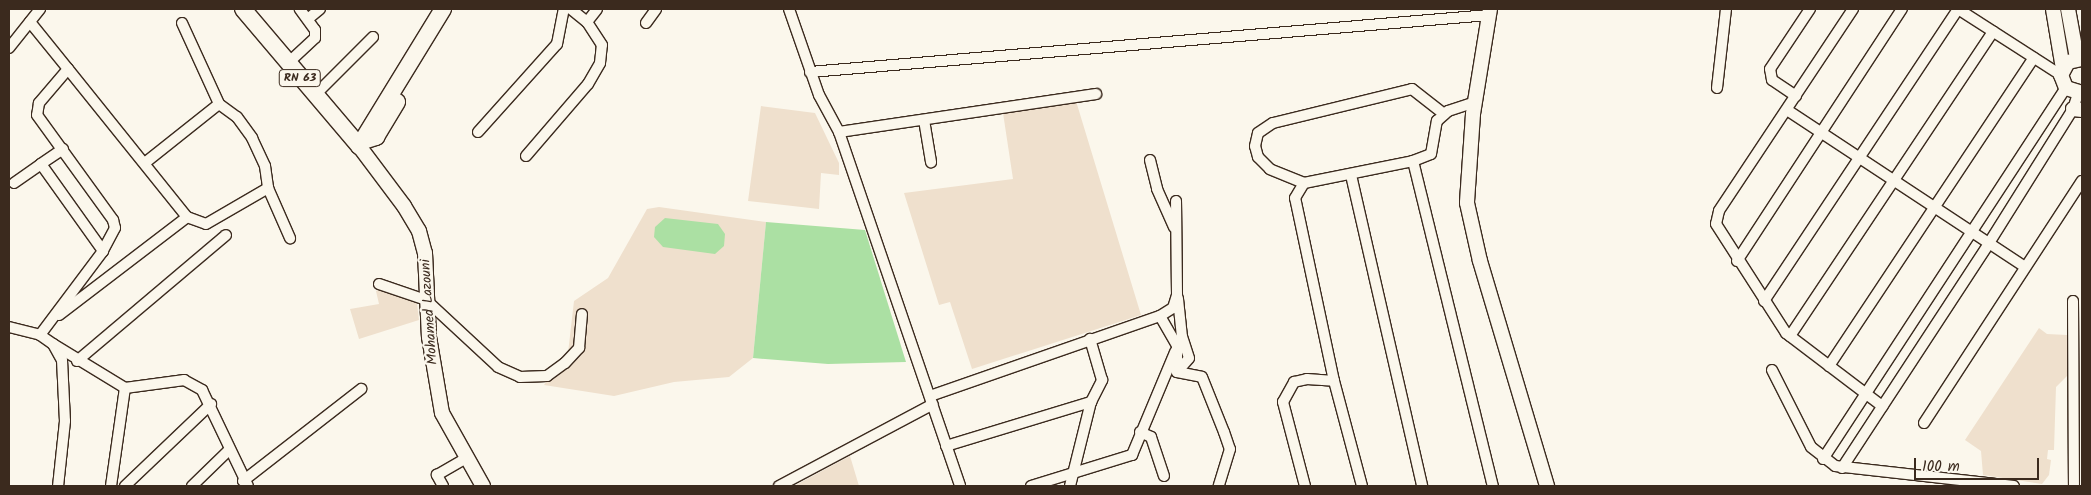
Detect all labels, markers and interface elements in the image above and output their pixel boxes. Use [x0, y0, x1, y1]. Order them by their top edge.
road number: RN 63 [279, 68, 321, 88]
street label: Mohamed Lazouni [417, 259, 441, 365]
scale bar [1916, 448, 2041, 480]
text: 100 m [1922, 455, 1960, 479]

